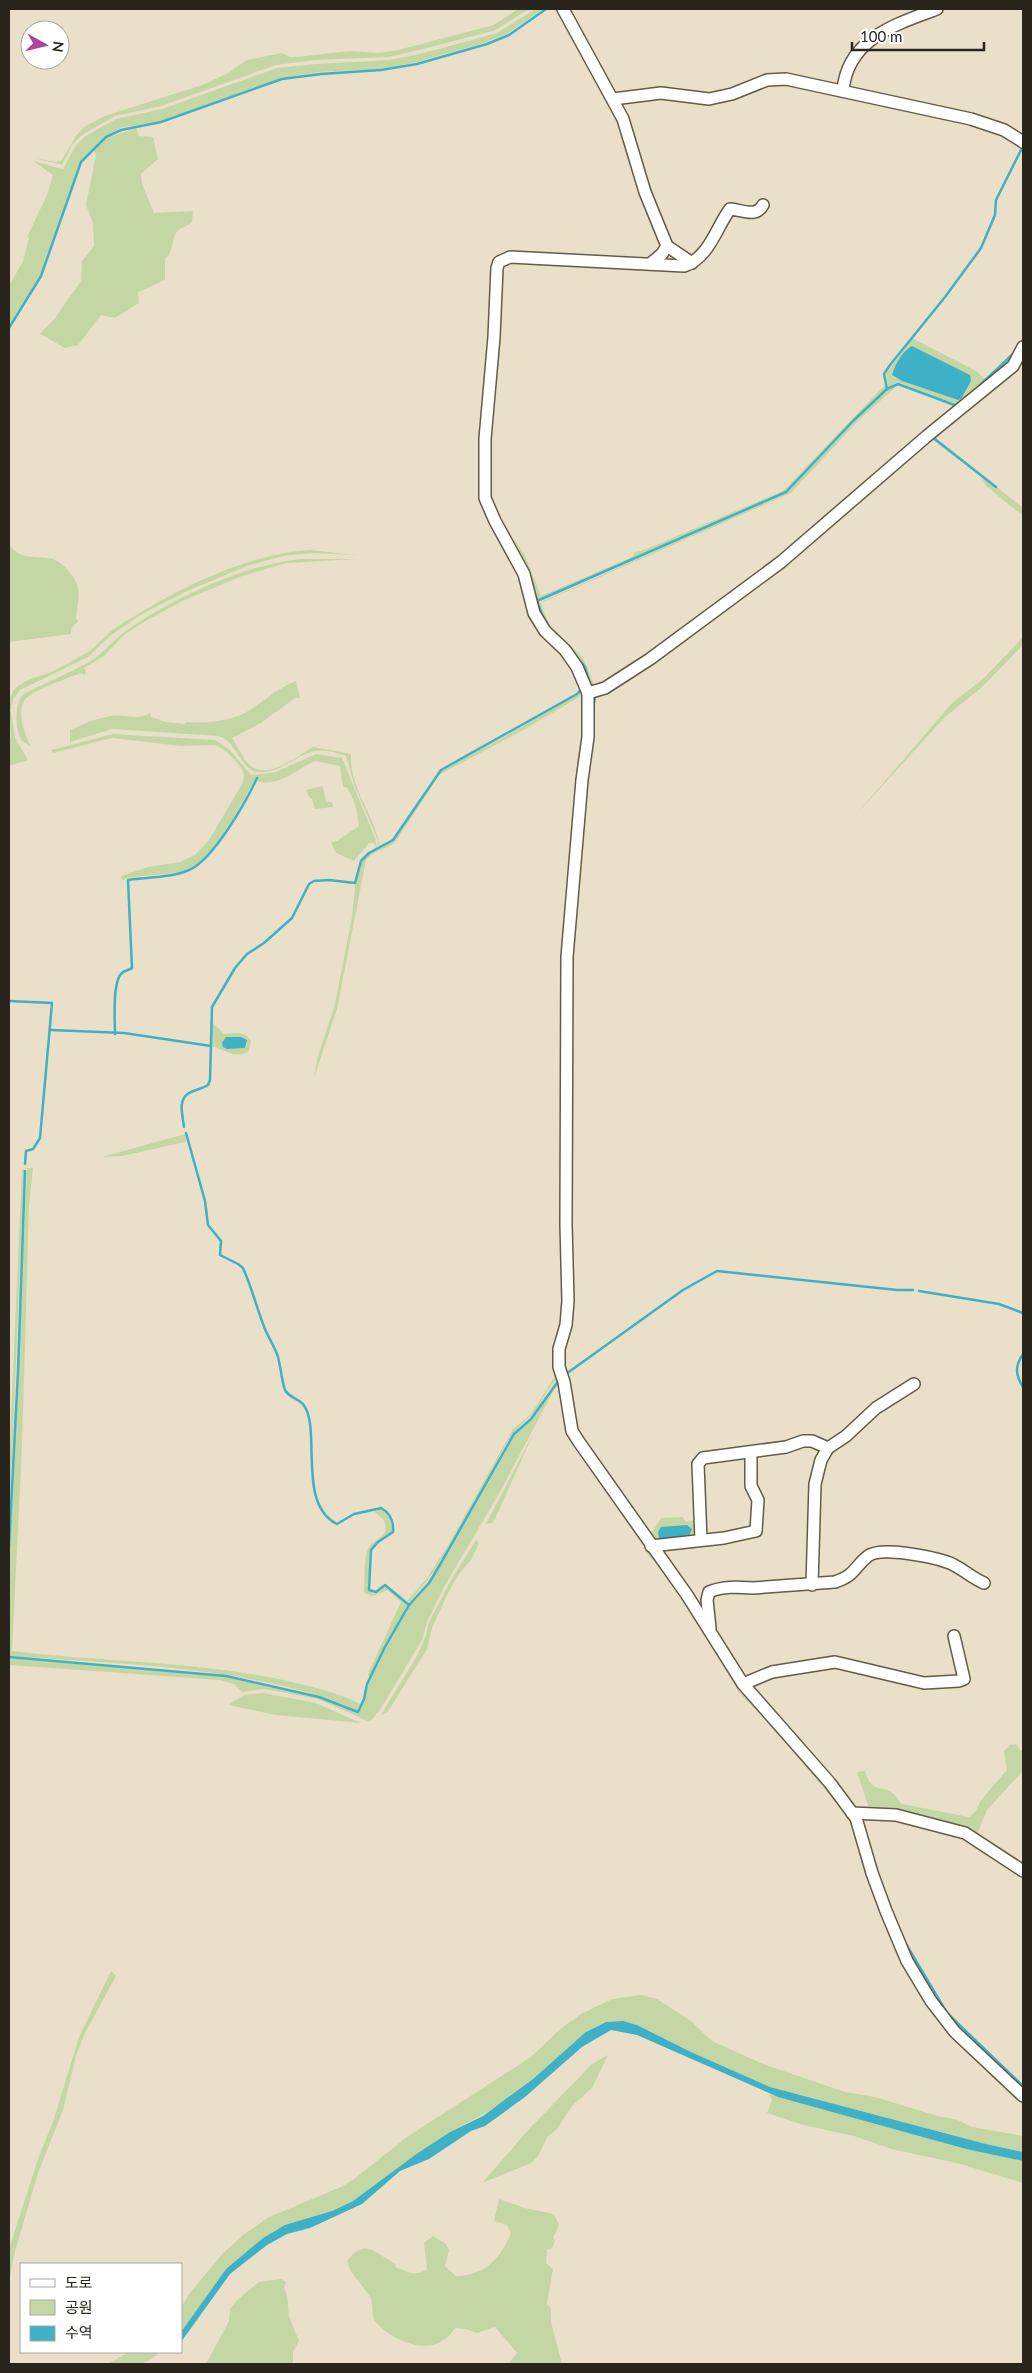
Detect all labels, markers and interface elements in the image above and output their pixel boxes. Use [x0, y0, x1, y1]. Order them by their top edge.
north arrow [20, 20, 70, 70]
scale bar [852, 20, 984, 52]
text: 100 m [860, 27, 902, 45]
text: N [49, 40, 68, 53]
legend [20, 2263, 182, 2353]
text: 도로 [65, 2273, 93, 2291]
text: 공원 [65, 2298, 93, 2316]
text: 수역 [65, 2323, 93, 2341]

